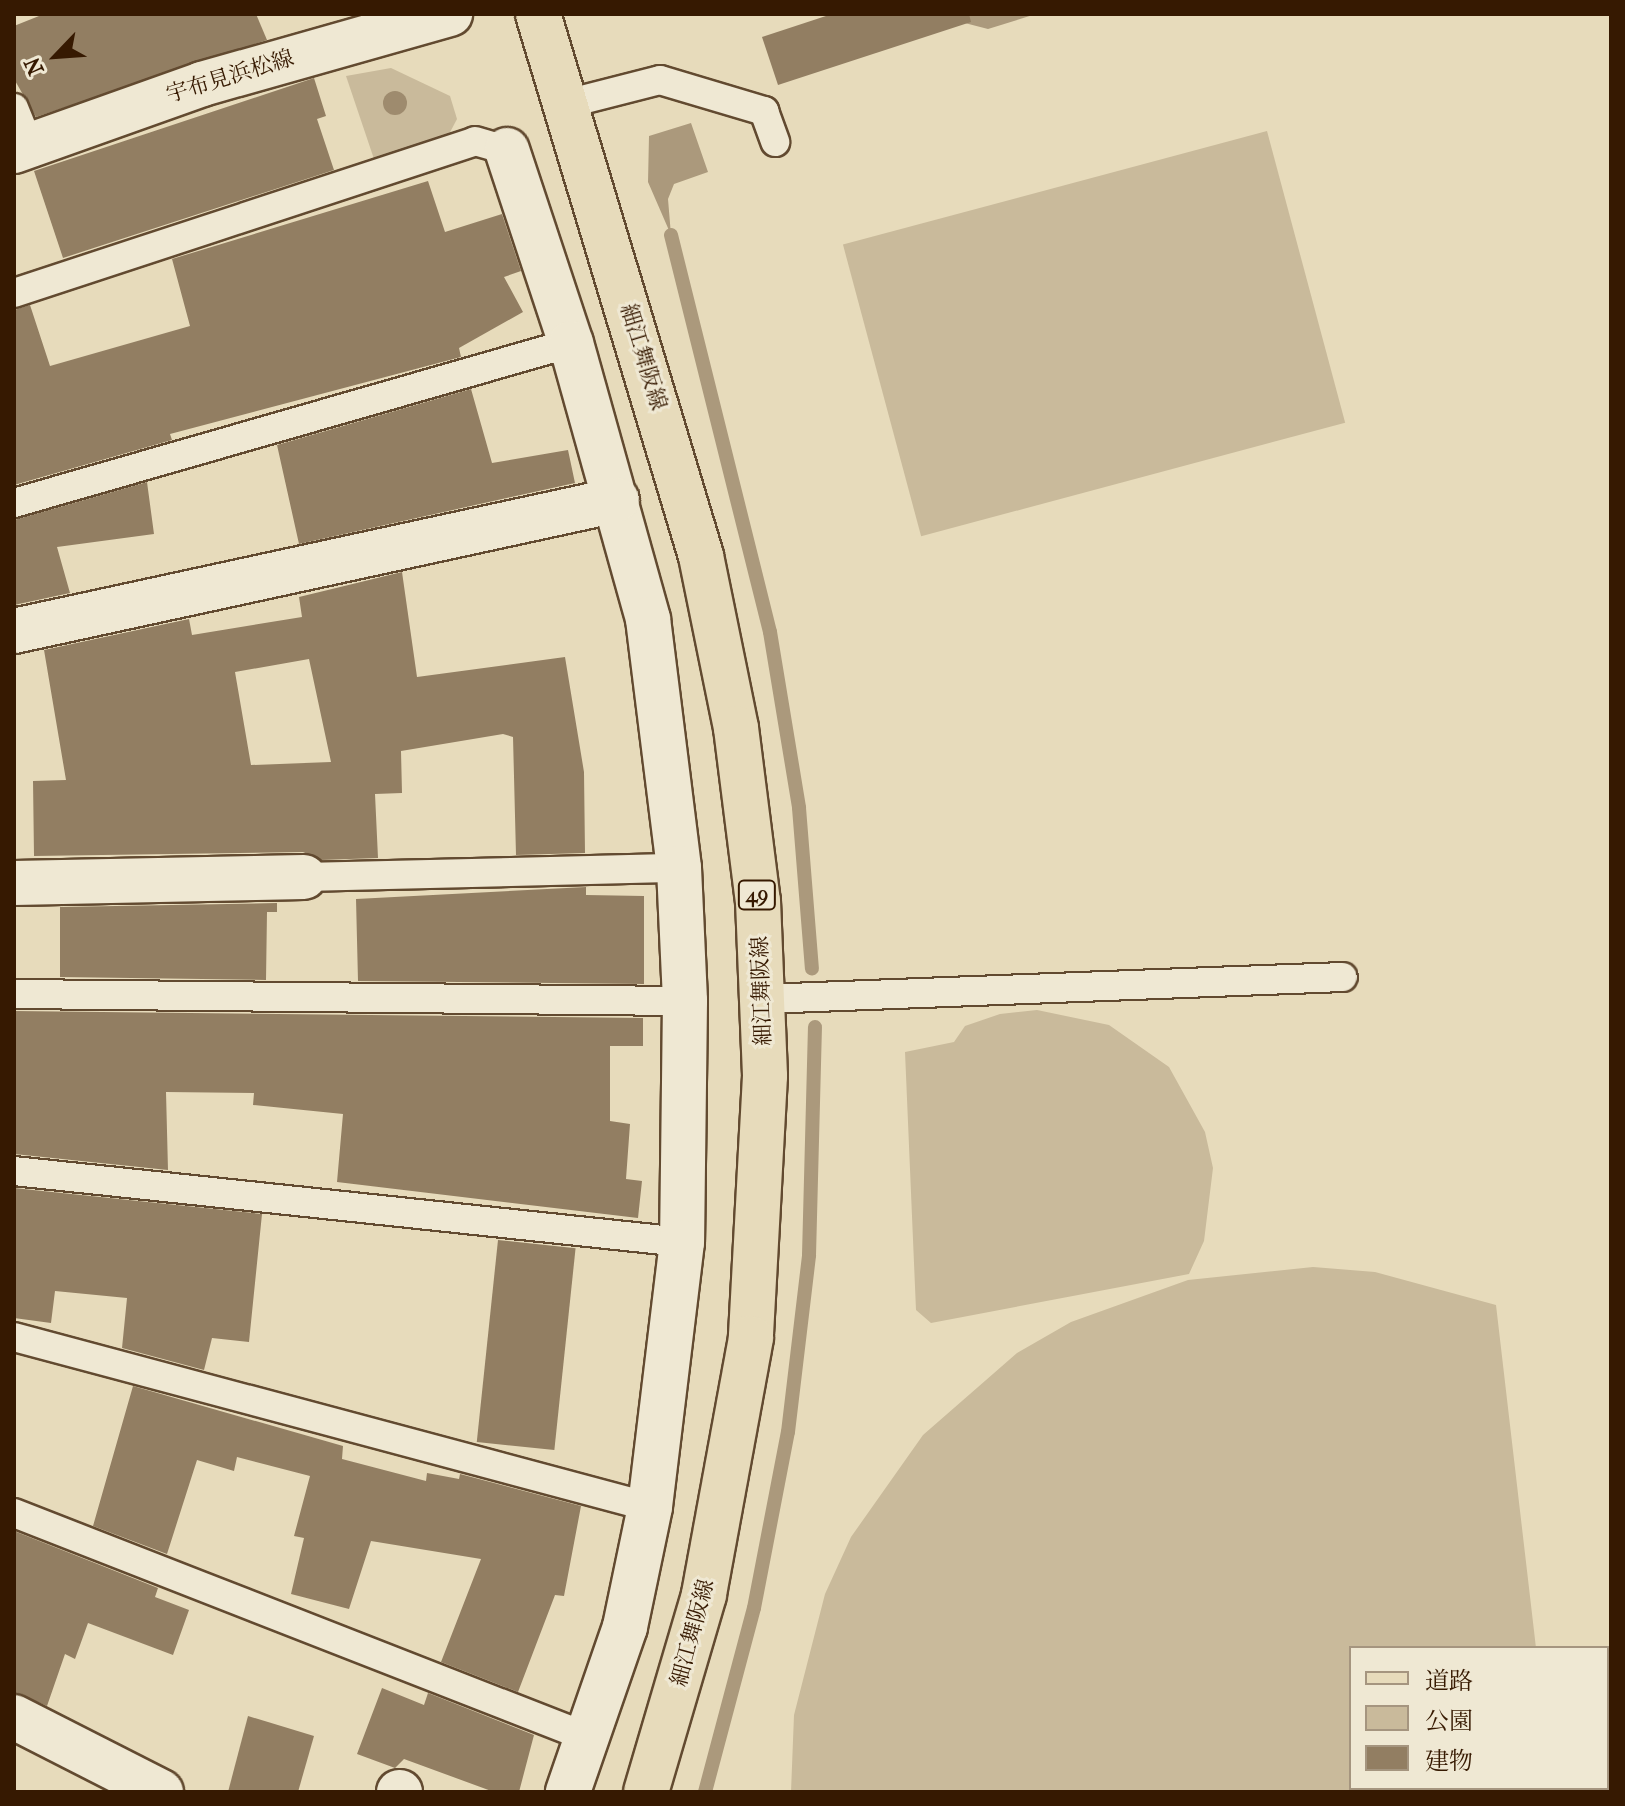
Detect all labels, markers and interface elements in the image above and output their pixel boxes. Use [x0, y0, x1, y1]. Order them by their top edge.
north arrow [16, 16, 96, 96]
street label: 宇布見浜松線 [163, 45, 297, 109]
text: N [19, 53, 50, 79]
street label: 細江舞阪線 [614, 301, 672, 413]
road number: 49 [737, 879, 777, 911]
street label: 細江舞阪線 [747, 936, 777, 1046]
street label: 細江舞阪線 [666, 1576, 720, 1690]
legend [1349, 1646, 1609, 1790]
text: 道路 [1425, 1667, 1473, 1695]
text: 公園 [1425, 1707, 1473, 1735]
text: 建物 [1425, 1747, 1473, 1775]

